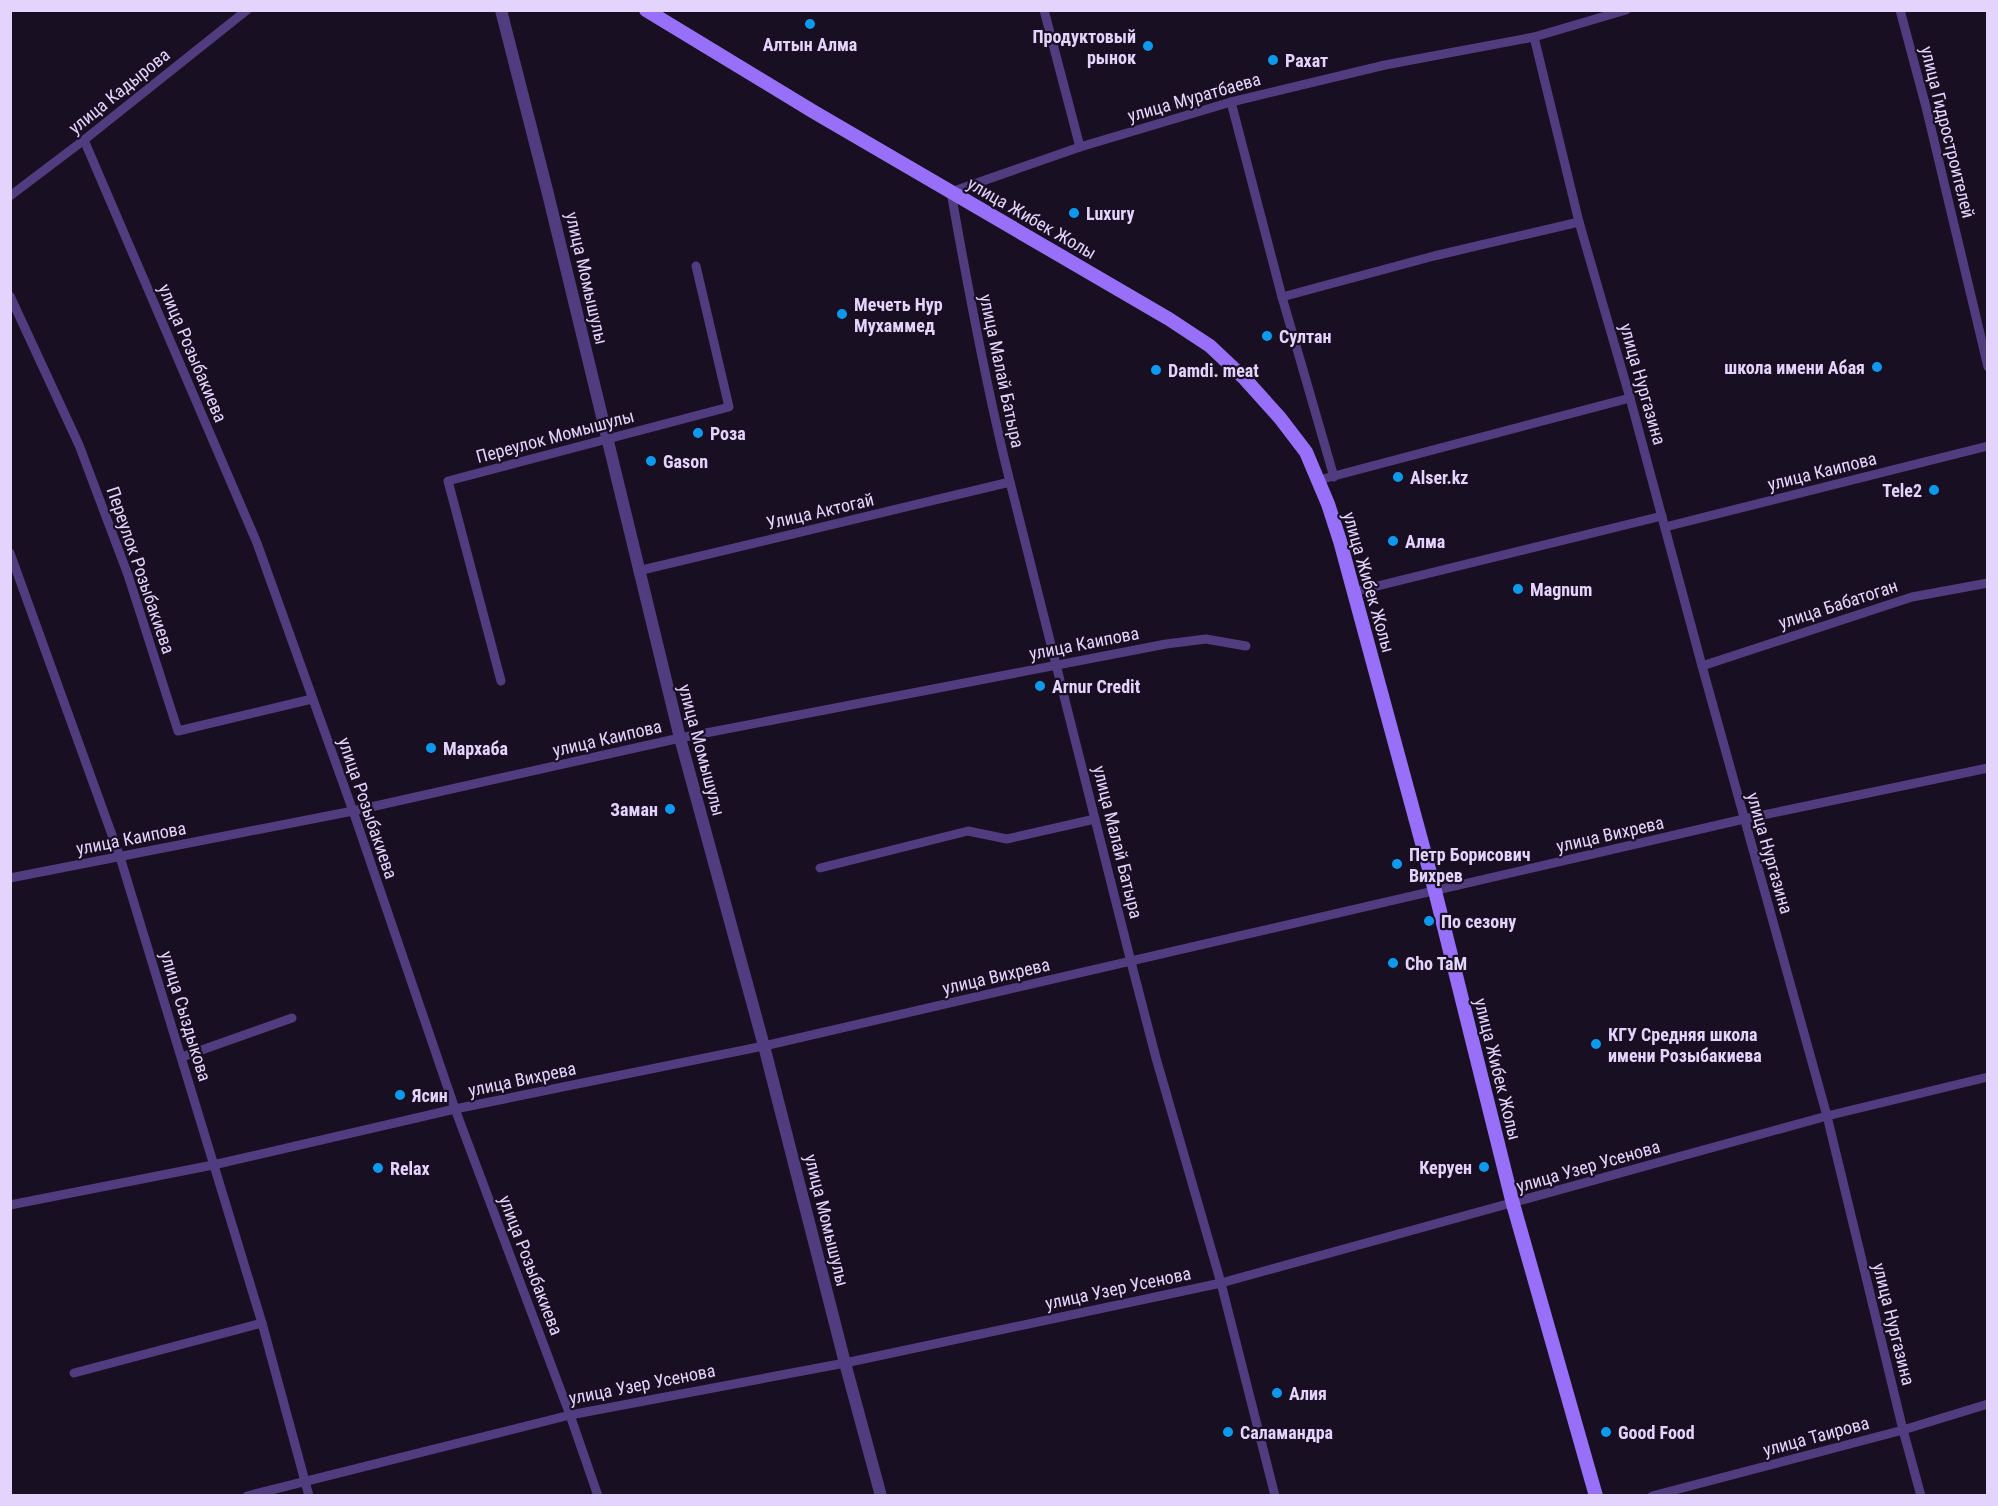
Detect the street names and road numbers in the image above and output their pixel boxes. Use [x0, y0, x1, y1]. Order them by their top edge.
street label: улица Кадырова [64, 44, 174, 138]
street label: улица Гидростроителей [1916, 44, 1980, 220]
street label: улица Муратбаева [1125, 68, 1263, 126]
street label: улица Жибек Жолы [964, 173, 1100, 263]
street label: улица Момышулы [562, 210, 612, 346]
street label: улица Розыбакиева [154, 281, 232, 425]
street label: улица Малай Батыра [975, 292, 1029, 450]
street label: улица Нургазина [1616, 321, 1670, 447]
street label: Переулок Момышулы [474, 405, 636, 467]
street label: улица Каипова [1765, 447, 1879, 495]
street label: Переулок Розыбакиева [103, 484, 179, 656]
street label: Улица Актогай [764, 488, 876, 534]
street label: улица Жибек Жолы [1339, 509, 1399, 655]
street label: улица Бабатоган [1776, 575, 1900, 633]
street label: улица Каипова [1027, 622, 1141, 664]
street label: улица Момышулы [674, 682, 730, 818]
street label: улица Каипова [550, 715, 664, 761]
street label: улица Розыбакиева [334, 735, 402, 881]
street label: улица Малай Батыра [1089, 763, 1147, 921]
street label: улица Нургазина [1743, 790, 1797, 916]
street label: улица Вихрева [1554, 811, 1666, 857]
street label: улица Каипова [74, 817, 188, 859]
street label: улица Сыздыкова [156, 948, 216, 1084]
street label: улица Вихрева [940, 953, 1052, 999]
street label: улица Жибек Жолы [1470, 996, 1526, 1142]
street label: улица Вихрева [466, 1057, 578, 1101]
street label: улица Узер Усенова [1514, 1135, 1662, 1197]
street label: улица Момышулы [800, 1152, 854, 1288]
street label: улица Розыбакиева [495, 1192, 567, 1338]
street label: улица Нургазина [1869, 1261, 1919, 1387]
street label: улица Узер Усенова [1043, 1262, 1193, 1314]
street label: улица Узер Усенова [567, 1360, 717, 1408]
street label: улица Таирова [1761, 1412, 1871, 1460]

